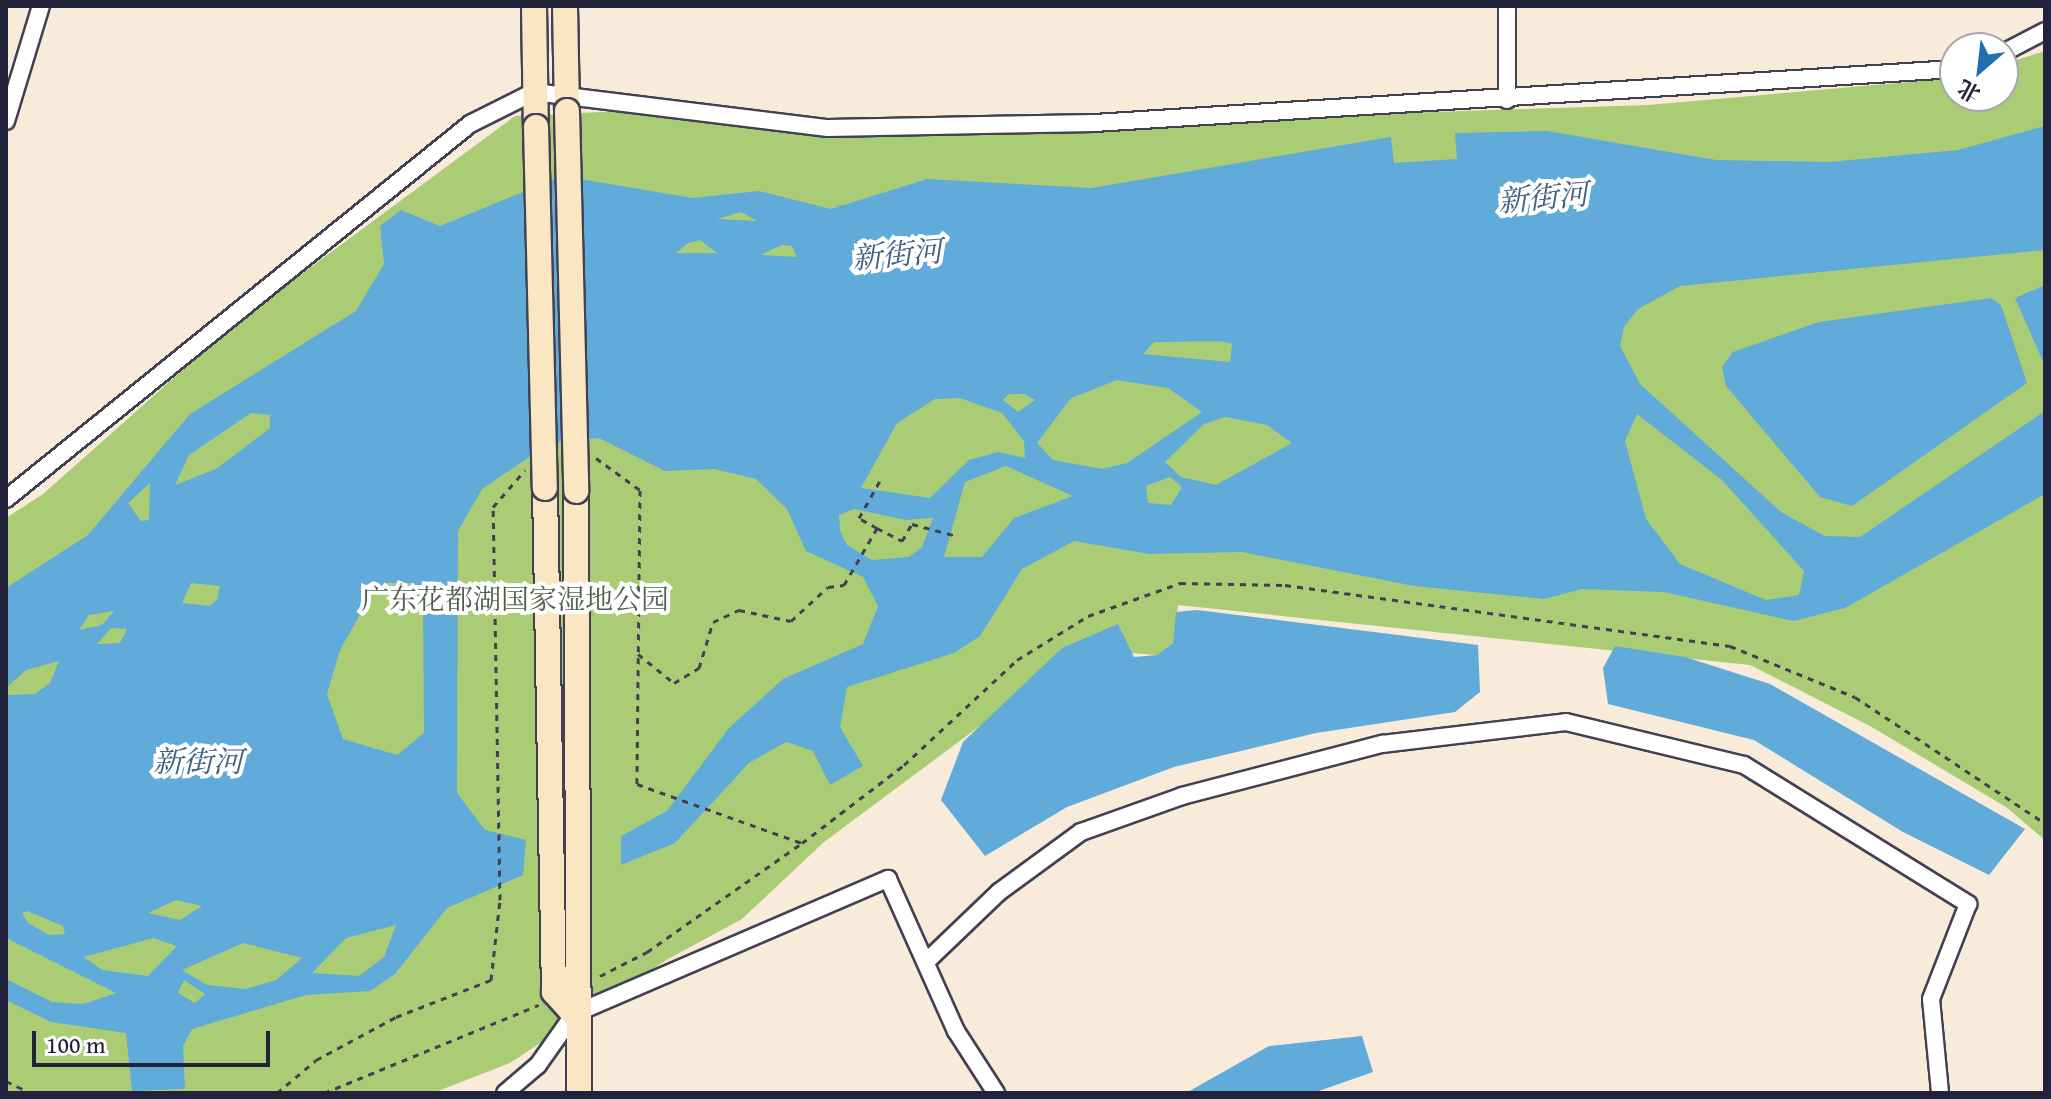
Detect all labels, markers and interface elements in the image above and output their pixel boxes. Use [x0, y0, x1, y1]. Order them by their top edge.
north arrow [1939, 32, 2019, 112]
text: 北 [1951, 72, 1986, 111]
water label: 新街河 [1497, 175, 1589, 219]
water label: 新街河 [851, 232, 943, 276]
park label: 广东花都湖国家湿地公园 [361, 582, 669, 616]
water label: 新街河 [153, 743, 243, 779]
scale bar [36, 1015, 274, 1065]
text: 100 m [46, 1027, 106, 1062]

